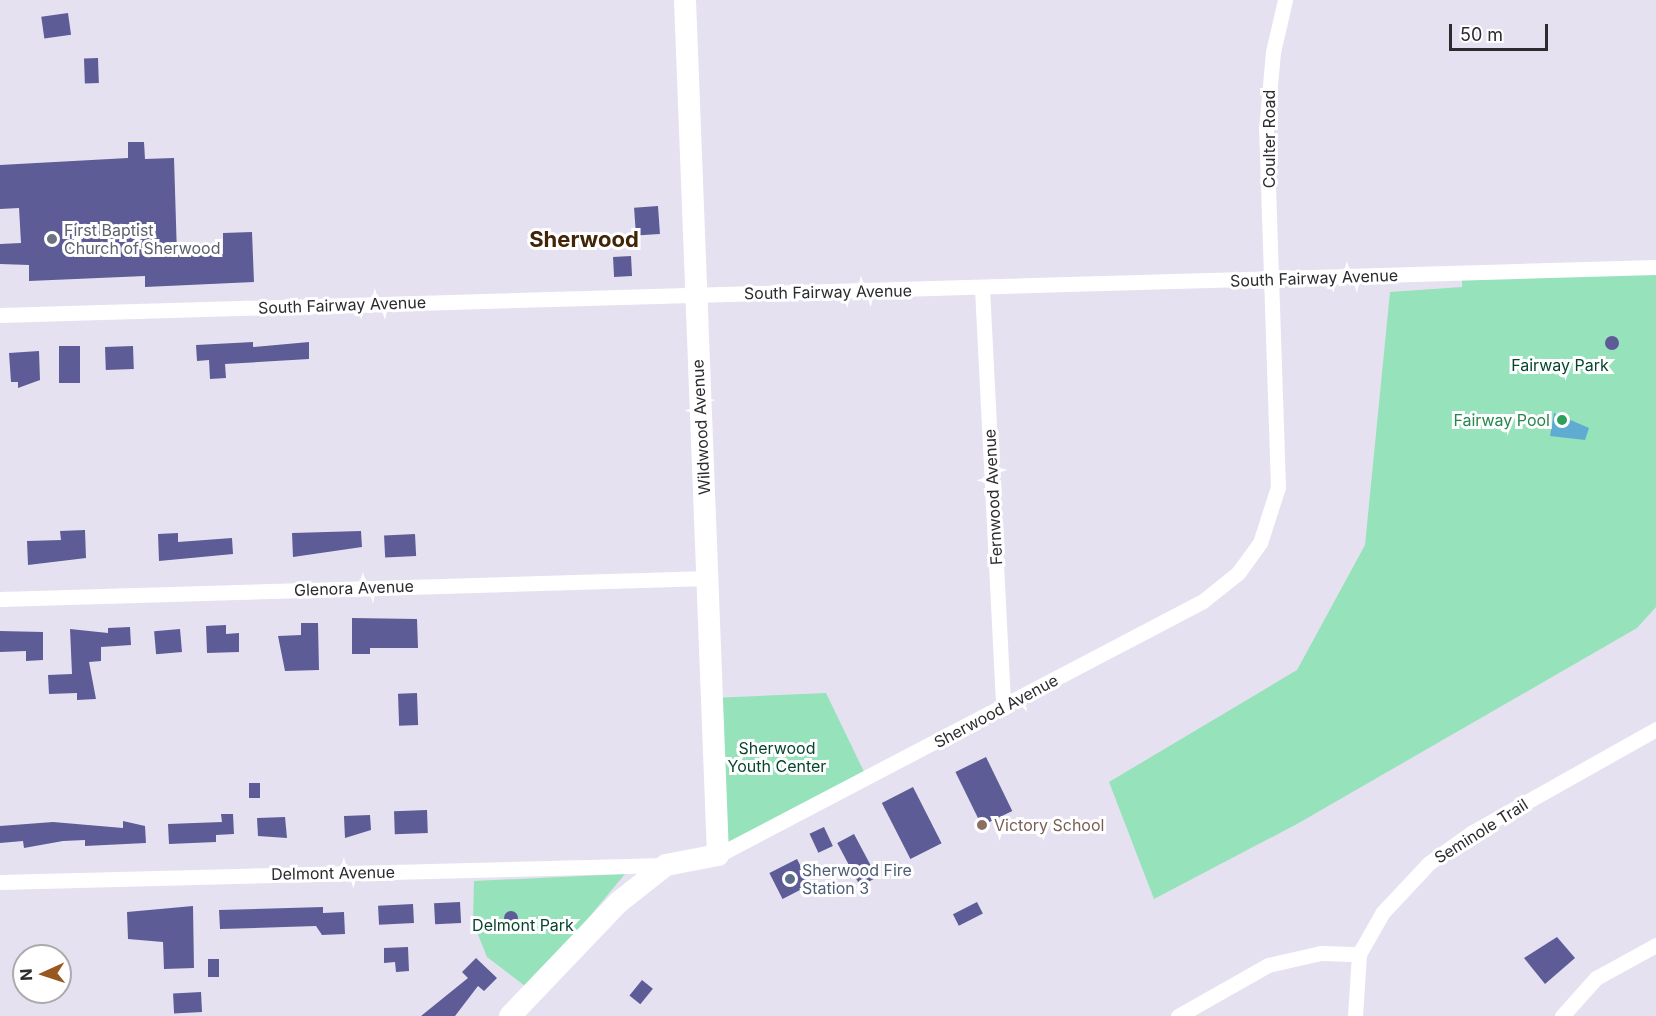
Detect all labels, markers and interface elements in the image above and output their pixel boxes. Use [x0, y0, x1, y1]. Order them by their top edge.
scale bar [1452, 12, 1551, 50]
text: 50 m [1460, 24, 1503, 45]
street label: Coulter Road [1259, 90, 1279, 188]
place label: First Baptist Church of Sherwood [64, 220, 220, 258]
district label: Sherwood [529, 227, 639, 253]
marker: First Baptist Church of Sherwood [45, 232, 59, 246]
street label: South Fairway Avenue [1230, 265, 1398, 291]
street label: South Fairway Avenue [744, 281, 912, 303]
street label: South Fairway Avenue [258, 292, 426, 318]
park label: Fairway Park [1511, 355, 1609, 375]
street label: Wildwood Avenue [688, 359, 714, 495]
place label: Fairway Pool [1453, 410, 1550, 430]
marker: Fairway Pool [1555, 413, 1569, 427]
street label: Fernwood Avenue [980, 428, 1006, 566]
street label: Glenora Avenue [294, 576, 414, 600]
street label: Sherwood Avenue [931, 670, 1061, 752]
park label: Sherwood Youth Center [728, 738, 826, 776]
street label: Seminole Trail [1431, 795, 1531, 867]
place label: Victory School [994, 815, 1104, 835]
marker: Victory School [975, 818, 989, 832]
place label: Sherwood Fire Station 3 [802, 860, 912, 898]
street label: Delmont Avenue [271, 862, 395, 884]
marker: Sherwood Fire Station 3 [783, 872, 797, 886]
park label: Delmont Park [472, 915, 574, 935]
north arrow [12, 944, 72, 1004]
text: N [16, 968, 36, 981]

